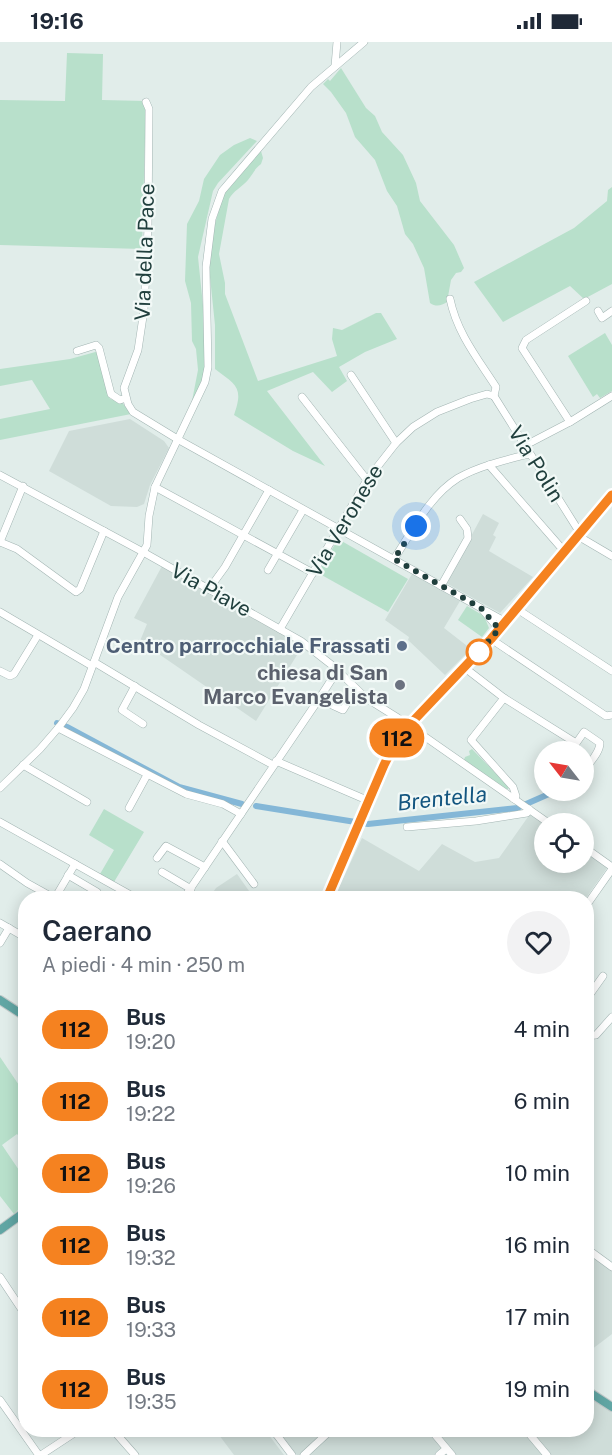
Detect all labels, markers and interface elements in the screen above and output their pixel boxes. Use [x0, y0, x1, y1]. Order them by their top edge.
text: 19:16 [30, 8, 84, 34]
street label: Via della Pace [130, 183, 159, 321]
street label: Via Polin [503, 421, 569, 506]
street label: Via Veronese [301, 460, 388, 582]
your location [401, 511, 431, 541]
street label: Via Piave [167, 557, 256, 622]
place label: Centro parrocchiale Frassati [106, 633, 390, 658]
marker: Centro parrocchiale Frassati [395, 639, 409, 653]
unlabelled marker [466, 639, 492, 665]
place label: chiesa di San Marco Evangelista [203, 660, 388, 709]
marker: chiesa di San Marco Evangelista [393, 678, 407, 692]
line badge: 112 [362, 718, 432, 758]
text: 112 [381, 726, 413, 751]
north arrow [534, 741, 594, 801]
map controls [534, 741, 594, 873]
water label: Brentella [396, 780, 488, 816]
button: locate [534, 813, 594, 873]
button: heart [507, 911, 570, 974]
text: Caerano [42, 914, 152, 947]
text: A piedi · 4 min · 250 m [42, 953, 245, 977]
text: Bus [126, 1004, 166, 1030]
text: 4 min [514, 1016, 570, 1042]
text: 112 [59, 1017, 91, 1042]
text: 19:20 [126, 1030, 176, 1054]
text: Bus [126, 1076, 166, 1102]
text: 6 min [514, 1088, 570, 1114]
text: 112 [59, 1089, 91, 1114]
text: 19:22 [126, 1102, 175, 1126]
text: Bus [126, 1148, 166, 1174]
text: 10 min [505, 1160, 570, 1186]
text: 112 [59, 1161, 91, 1186]
text: 19:26 [126, 1174, 176, 1198]
text: Bus [126, 1220, 166, 1246]
text: 16 min [505, 1232, 570, 1258]
text: 112 [59, 1233, 91, 1258]
text: 19:32 [126, 1246, 176, 1270]
text: Bus [126, 1292, 166, 1318]
text: 17 min [505, 1304, 570, 1330]
text: 112 [59, 1305, 91, 1330]
text: 19:33 [126, 1318, 176, 1342]
text: Bus [126, 1364, 166, 1390]
text: 19 min [505, 1376, 570, 1402]
text: 112 [59, 1377, 91, 1402]
text: 19:35 [126, 1390, 177, 1414]

